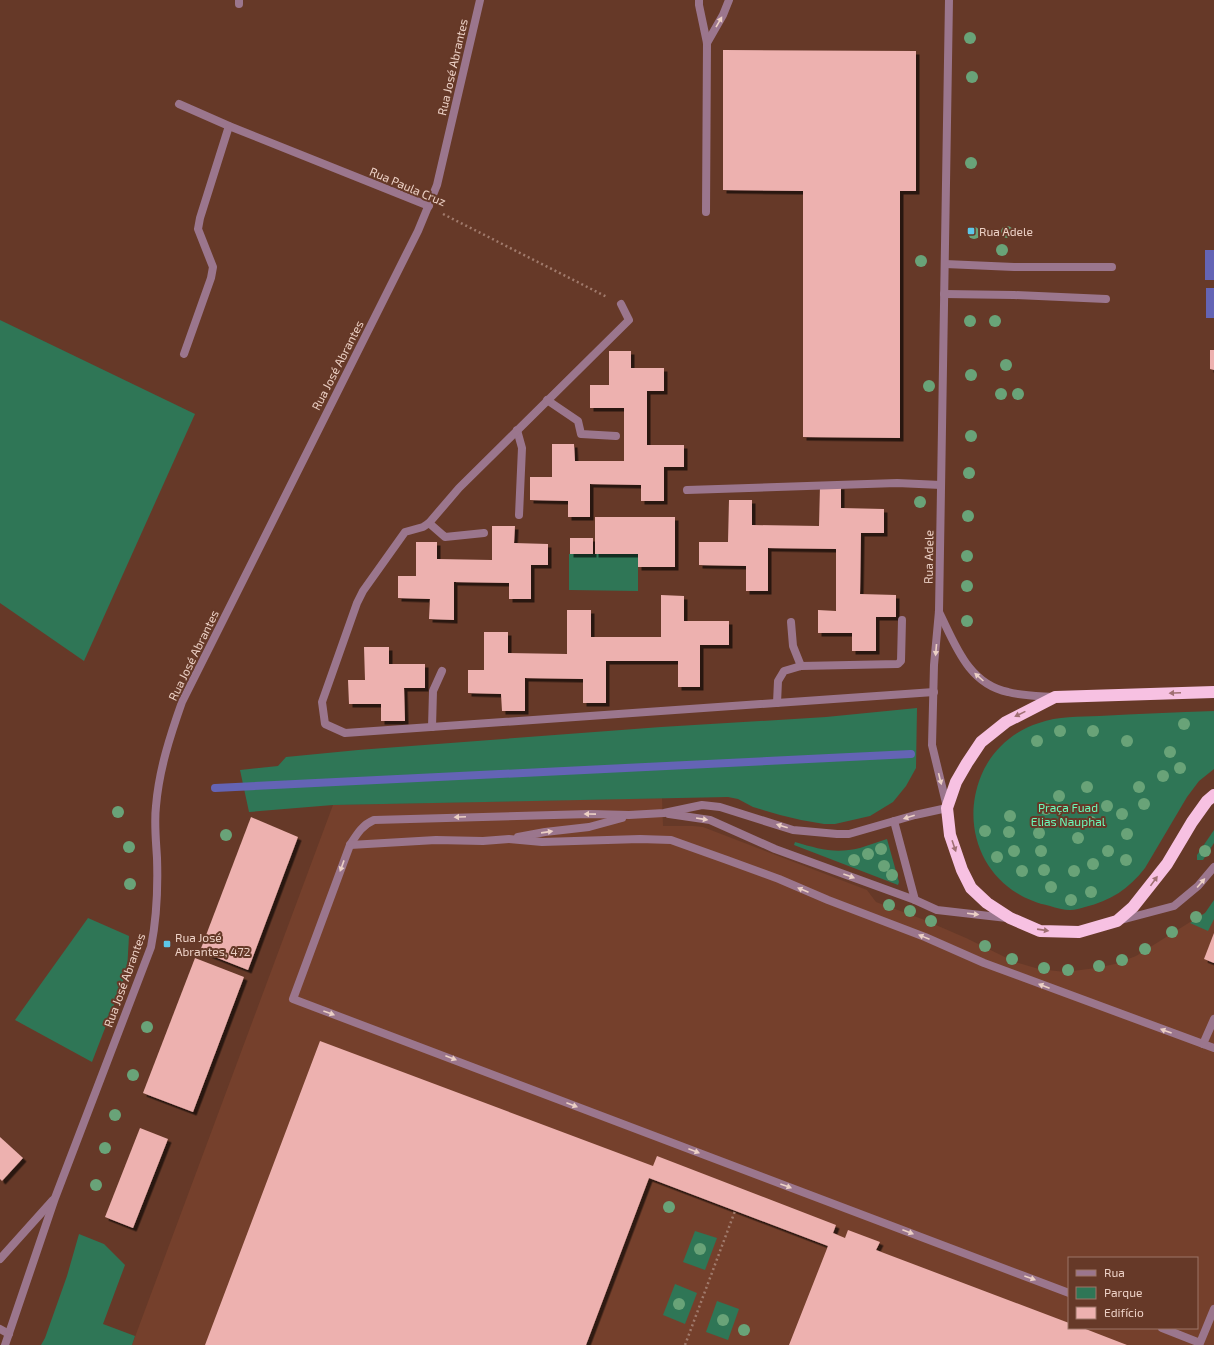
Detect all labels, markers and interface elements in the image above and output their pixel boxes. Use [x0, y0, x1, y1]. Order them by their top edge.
one-way arrow [716, 16, 723, 28]
street label: Rua José Abrantes [434, 17, 470, 117]
street label: Rua Paula Cruz [368, 164, 448, 208]
place label: Rua Adele [979, 224, 1033, 238]
marker: Rua Adele [966, 226, 976, 236]
street label: Rua José Abrantes [308, 318, 366, 412]
street label: Rua Adele [921, 530, 935, 584]
street label: Rua José Abrantes [165, 607, 221, 703]
one-way arrow [932, 644, 939, 656]
one-way arrow [974, 673, 984, 682]
one-way arrow [1168, 690, 1181, 696]
one-way arrow [1015, 711, 1026, 717]
one-way arrow [937, 773, 943, 785]
park label: Praça Fuad Elias Nauphal [1031, 800, 1106, 828]
one-way arrow [583, 811, 596, 817]
one-way arrow [454, 813, 466, 820]
one-way arrow [903, 814, 915, 820]
one-way arrow [696, 816, 709, 822]
one-way arrow [776, 823, 788, 829]
one-way arrow [541, 829, 553, 835]
one-way arrow [951, 840, 957, 852]
one-way arrow [339, 860, 345, 872]
one-way arrow [844, 874, 856, 880]
one-way arrow [1150, 876, 1158, 887]
one-way arrow [1196, 878, 1205, 887]
one-way arrow [796, 886, 808, 892]
one-way arrow [967, 911, 979, 917]
one-way arrow [1037, 927, 1049, 933]
place label: Rua José Abrantes, 472 [175, 930, 251, 958]
street label: Rua José Abrantes [101, 931, 147, 1029]
one-way arrow [917, 933, 929, 939]
marker: Rua José Abrantes, 472 [162, 939, 172, 949]
one-way arrow [1038, 982, 1050, 988]
one-way arrow [324, 1010, 336, 1016]
one-way arrow [1160, 1027, 1172, 1033]
one-way arrow [445, 1056, 457, 1062]
one-way arrow [567, 1102, 579, 1108]
one-way arrow [688, 1148, 700, 1154]
one-way arrow [781, 1183, 793, 1189]
one-way arrow [902, 1229, 914, 1235]
legend [1068, 1257, 1198, 1329]
text: Rua [1104, 1265, 1125, 1279]
one-way arrow [1024, 1275, 1036, 1281]
text: Parque [1104, 1285, 1142, 1299]
text: Edifício [1104, 1305, 1144, 1319]

